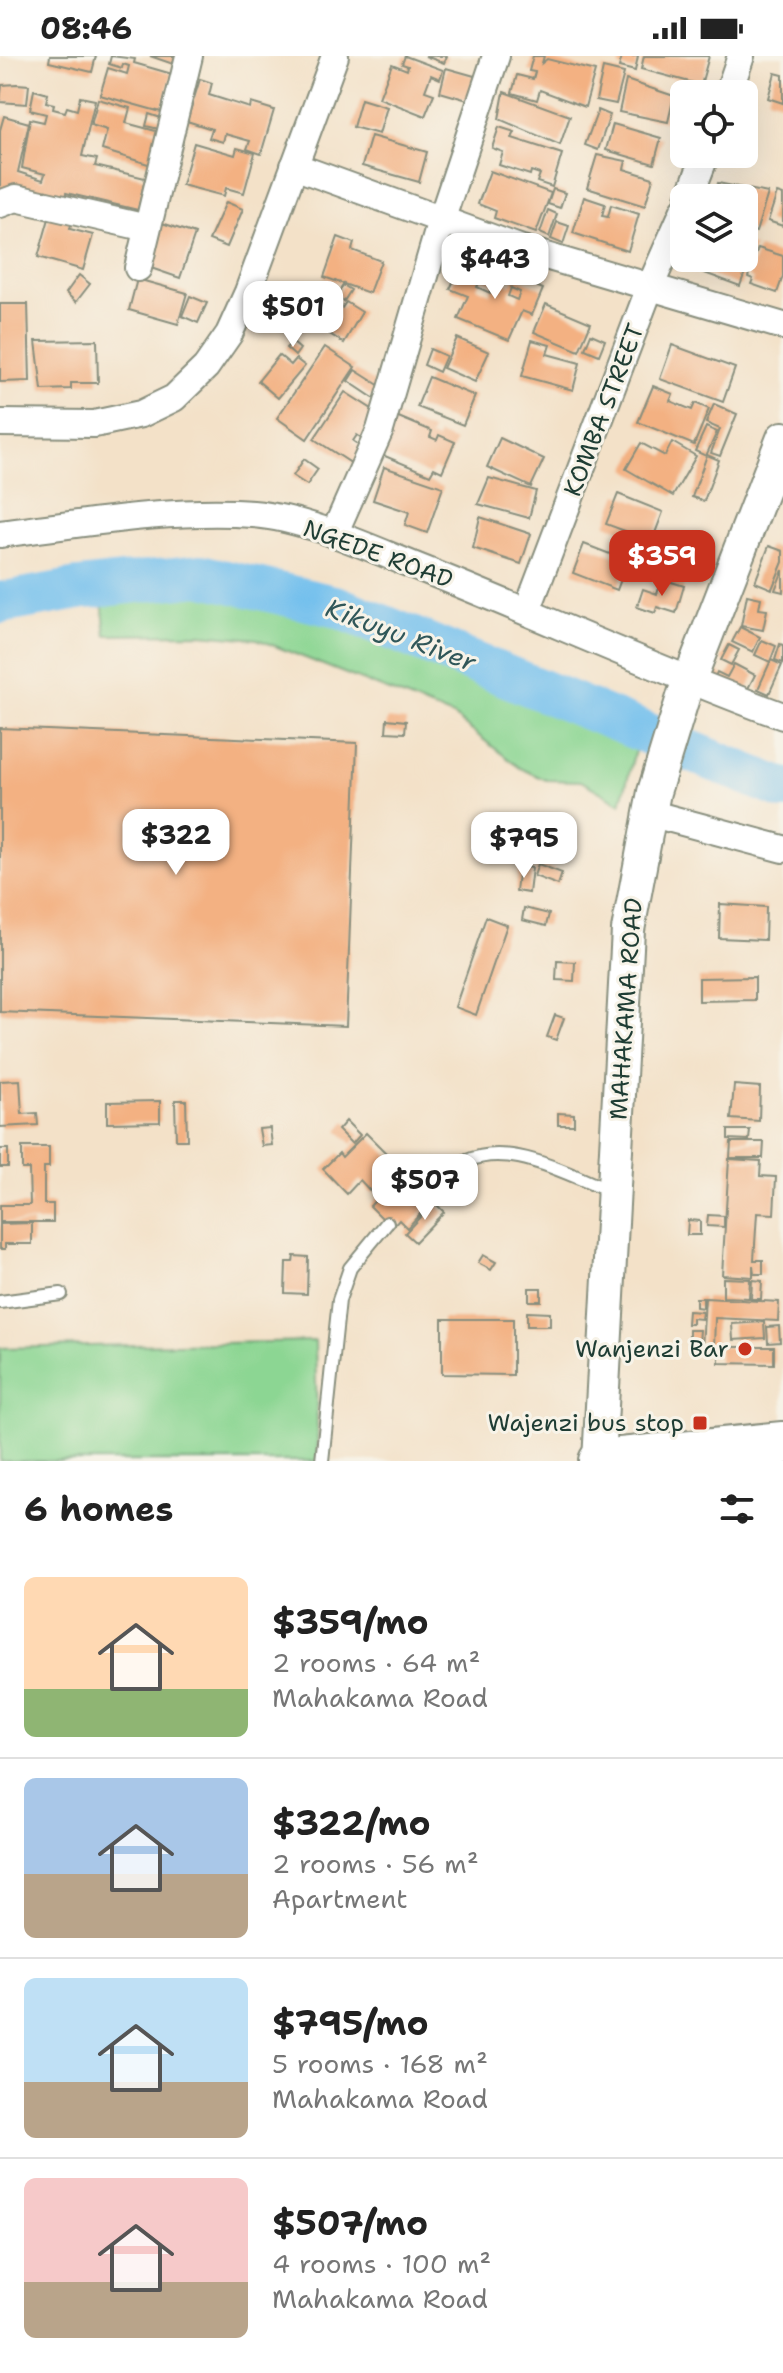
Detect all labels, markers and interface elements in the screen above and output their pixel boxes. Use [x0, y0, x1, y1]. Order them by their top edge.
text: 08:46 [40, 8, 132, 49]
map controls [670, 80, 758, 272]
button: locate [670, 80, 758, 168]
button: layers [670, 184, 758, 272]
pin: $443 [448, 233, 542, 301]
text: $443 [460, 241, 530, 276]
pin: $501 [246, 281, 340, 349]
text: $501 [261, 289, 325, 324]
street label: KOMBA STREET [556, 319, 652, 501]
street label: NGEDE ROAD [299, 512, 457, 596]
pin: $359 [615, 530, 709, 598]
text: $359 [627, 538, 697, 573]
water label: Kikuyu River [321, 590, 482, 680]
pin: $322 [129, 809, 223, 877]
pin: $795 [477, 812, 571, 880]
text: $322 [140, 817, 212, 852]
text: $795 [489, 820, 559, 855]
street label: MAHAKAMA ROAD [602, 897, 650, 1121]
pin: $507 [378, 1154, 472, 1222]
text: $507 [390, 1162, 460, 1197]
place label: Wanjenzi Bar [575, 1333, 729, 1365]
marker: Wanjenzi Bar [736, 1340, 754, 1358]
place label: Wajenzi bus stop [487, 1407, 684, 1439]
marker: Wajenzi bus stop [691, 1414, 709, 1432]
text: 6 homes [24, 1486, 173, 1532]
icon: filters [715, 1487, 759, 1531]
text: $359/mo [272, 1599, 429, 1645]
icon: home [88, 1609, 184, 1705]
text: 2 rooms · 64 m² [272, 1645, 480, 1680]
text: Mahakama Road [272, 1680, 488, 1715]
text: $322/mo [272, 1800, 431, 1846]
icon: home [88, 1810, 184, 1906]
text: 2 rooms · 56 m² [272, 1846, 479, 1881]
text: Apartment [272, 1881, 408, 1916]
text: $795/mo [272, 2000, 429, 2046]
icon: home [88, 2010, 184, 2106]
text: 5 rooms · 168 m² [272, 2046, 488, 2081]
text: Mahakama Road [272, 2081, 488, 2116]
text: $507/mo [272, 2200, 428, 2246]
icon: home [88, 2210, 184, 2306]
text: 4 rooms · 100 m² [272, 2246, 491, 2281]
text: Mahakama Road [272, 2281, 488, 2316]

